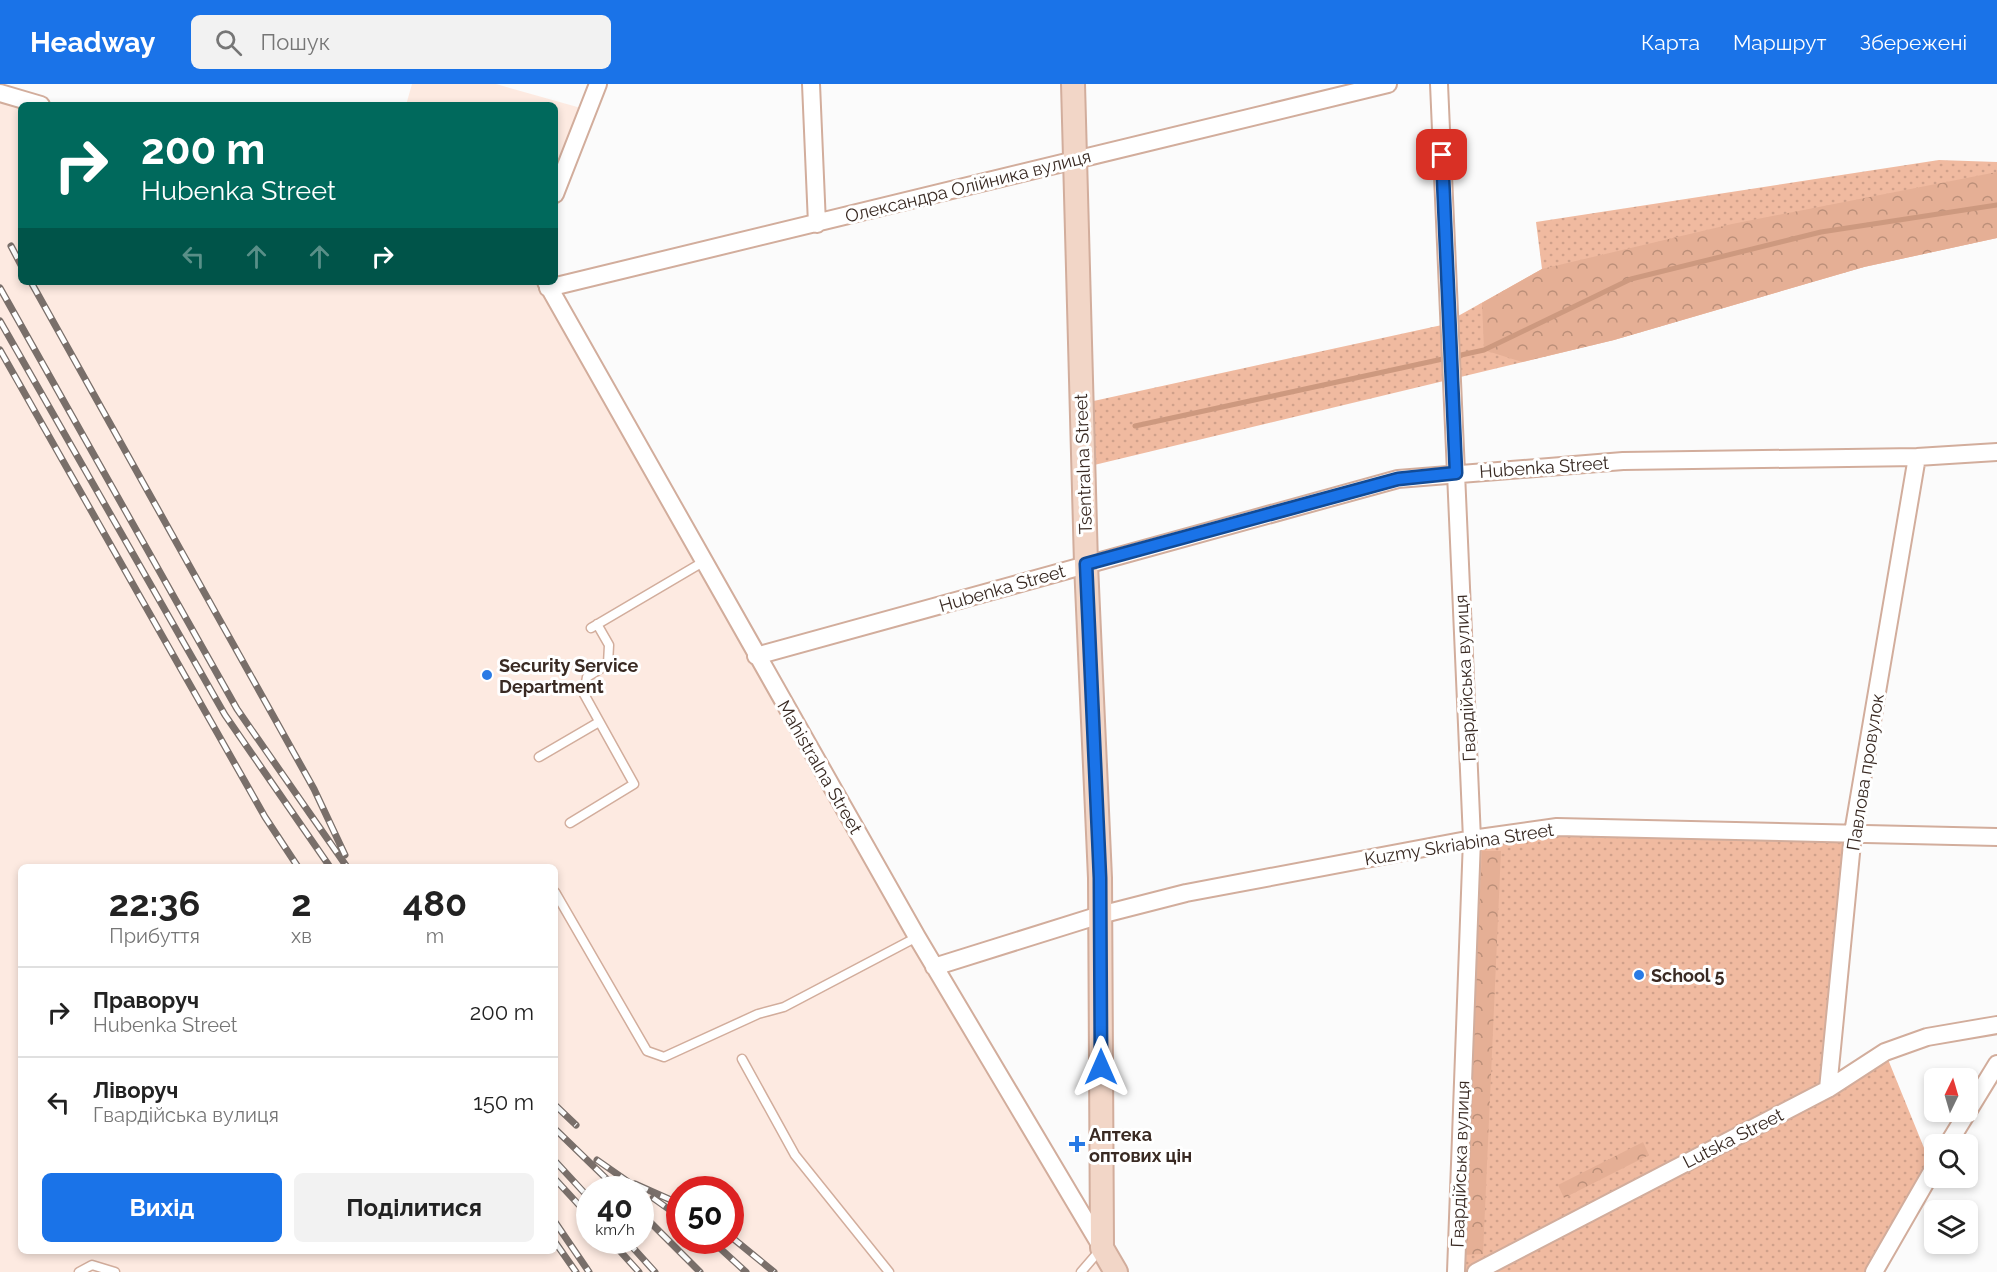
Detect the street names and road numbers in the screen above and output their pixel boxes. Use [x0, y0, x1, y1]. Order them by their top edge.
street label: Олександра Олійника вулиця [843, 145, 1093, 227]
street label: Tsentralna Street [1070, 393, 1096, 535]
street label: Hubenka Street [1478, 452, 1610, 482]
street label: Hubenka Street [937, 560, 1067, 616]
street label: Гвардійська вулиця [1450, 594, 1480, 762]
street label: Павлова провулок [1842, 692, 1888, 852]
street label: Mahistralna Street [773, 697, 867, 837]
street label: Kuzmy Skriabina Street [1363, 819, 1555, 869]
street label: Гвардійська вулиця [1447, 1080, 1473, 1248]
street label: Lutska Street [1679, 1104, 1787, 1172]

